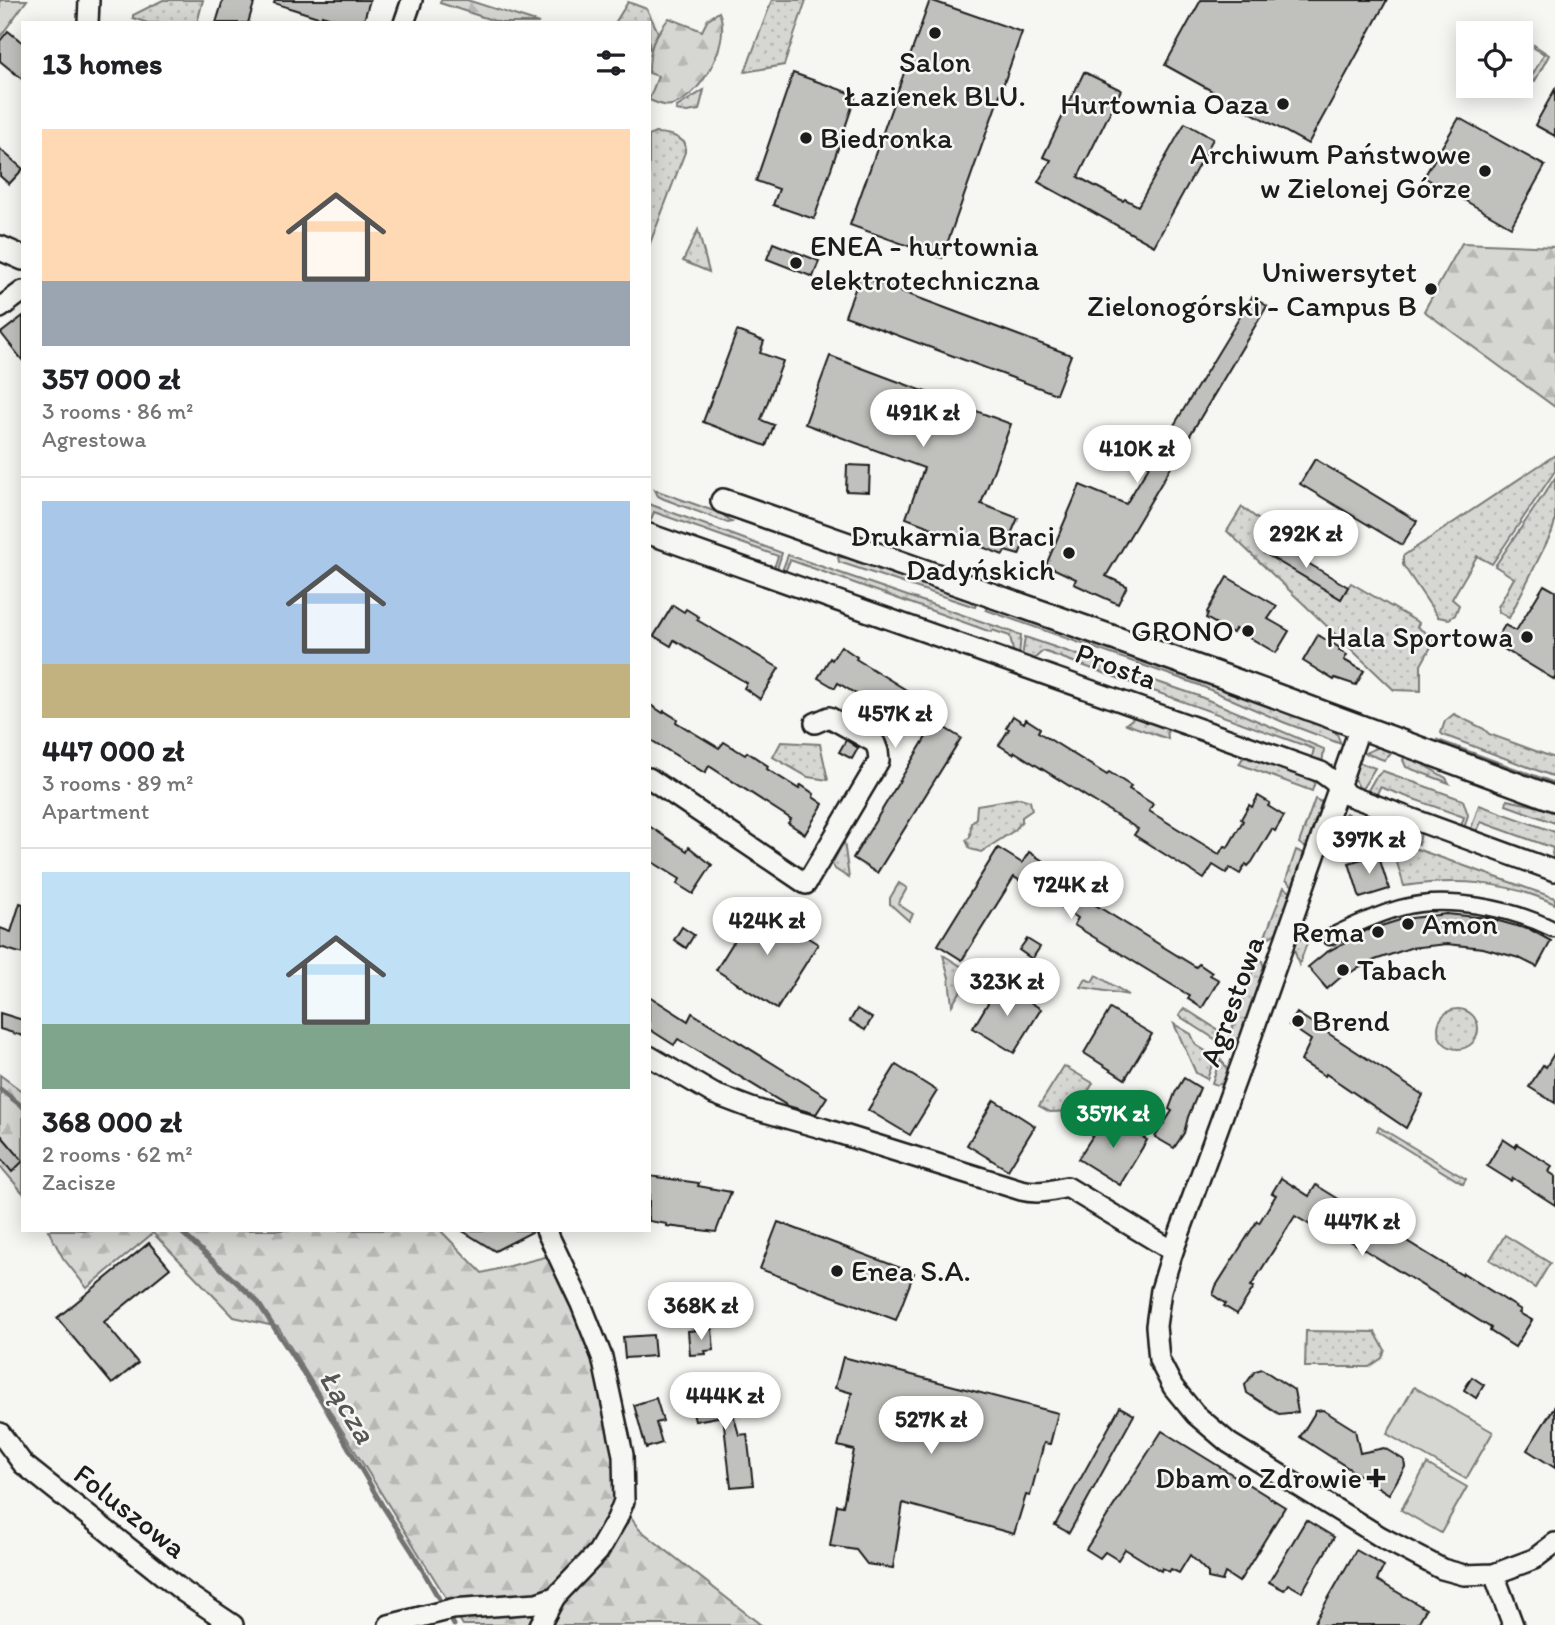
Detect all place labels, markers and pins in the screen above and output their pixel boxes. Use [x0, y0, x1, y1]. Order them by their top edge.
marker: Salon Łazienek BLU. [927, 25, 943, 41]
place label: Salon Łazienek BLU. [844, 43, 1026, 114]
place label: Hurtownia Oaza [1060, 85, 1269, 122]
marker: Hurtownia Oaza [1275, 96, 1291, 112]
place label: Biedronka [820, 119, 953, 156]
marker: Biedronka [798, 130, 814, 146]
place label: Archiwum Państwowe w Zielonej Górze [1190, 135, 1471, 206]
marker: Archiwum Państwowe w Zielonej Górze [1477, 163, 1493, 179]
place label: ENEA - hurtownia elektrotechniczna [810, 227, 1040, 298]
place label: Uniwersytet Zielonogórski - Campus B [1087, 253, 1417, 324]
marker: ENEA - hurtownia elektrotechniczna [788, 255, 804, 271]
marker: Uniwersytet Zielonogórski - Campus B [1423, 281, 1439, 297]
pin: 491K zł [858, 390, 988, 449]
pin: 410K zł [1072, 426, 1202, 485]
pin: 292K zł [1241, 510, 1371, 570]
place label: Drukarnia Braci Dadyńskich [851, 517, 1055, 588]
marker: Drukarnia Braci Dadyńskich [1061, 545, 1077, 561]
place label: GRONO [1131, 612, 1234, 649]
place label: Hala Sportowa [1326, 618, 1513, 655]
marker: GRONO [1240, 623, 1256, 639]
marker: Hala Sportowa [1519, 629, 1535, 645]
pin: 457K zł [830, 690, 960, 750]
pin: 397K zł [1304, 816, 1434, 876]
pin: 724K zł [1006, 862, 1136, 921]
pin: 424K zł [702, 898, 832, 957]
place label: Amon [1422, 905, 1498, 942]
place label: Rema [1292, 913, 1364, 950]
marker: Amon [1400, 916, 1416, 932]
marker: Rema [1370, 924, 1386, 940]
place label: Tabach [1357, 951, 1447, 988]
pin: 323K zł [942, 958, 1072, 1018]
marker: Tabach [1335, 962, 1351, 978]
place label: Brend [1312, 1002, 1390, 1039]
marker: Brend [1290, 1013, 1306, 1029]
pin: 357K zł [1048, 1090, 1178, 1150]
pin: 447K zł [1297, 1198, 1427, 1258]
place label: Enea S.A. [851, 1252, 971, 1289]
marker: Enea S.A. [829, 1263, 845, 1279]
pin: 368K zł [636, 1282, 766, 1342]
pin: 444K zł [660, 1372, 790, 1432]
pin: 527K zł [866, 1396, 996, 1456]
place label: Dbam o Zdrowie [1155, 1459, 1362, 1496]
marker: Dbam o Zdrowie [1368, 1470, 1384, 1486]

